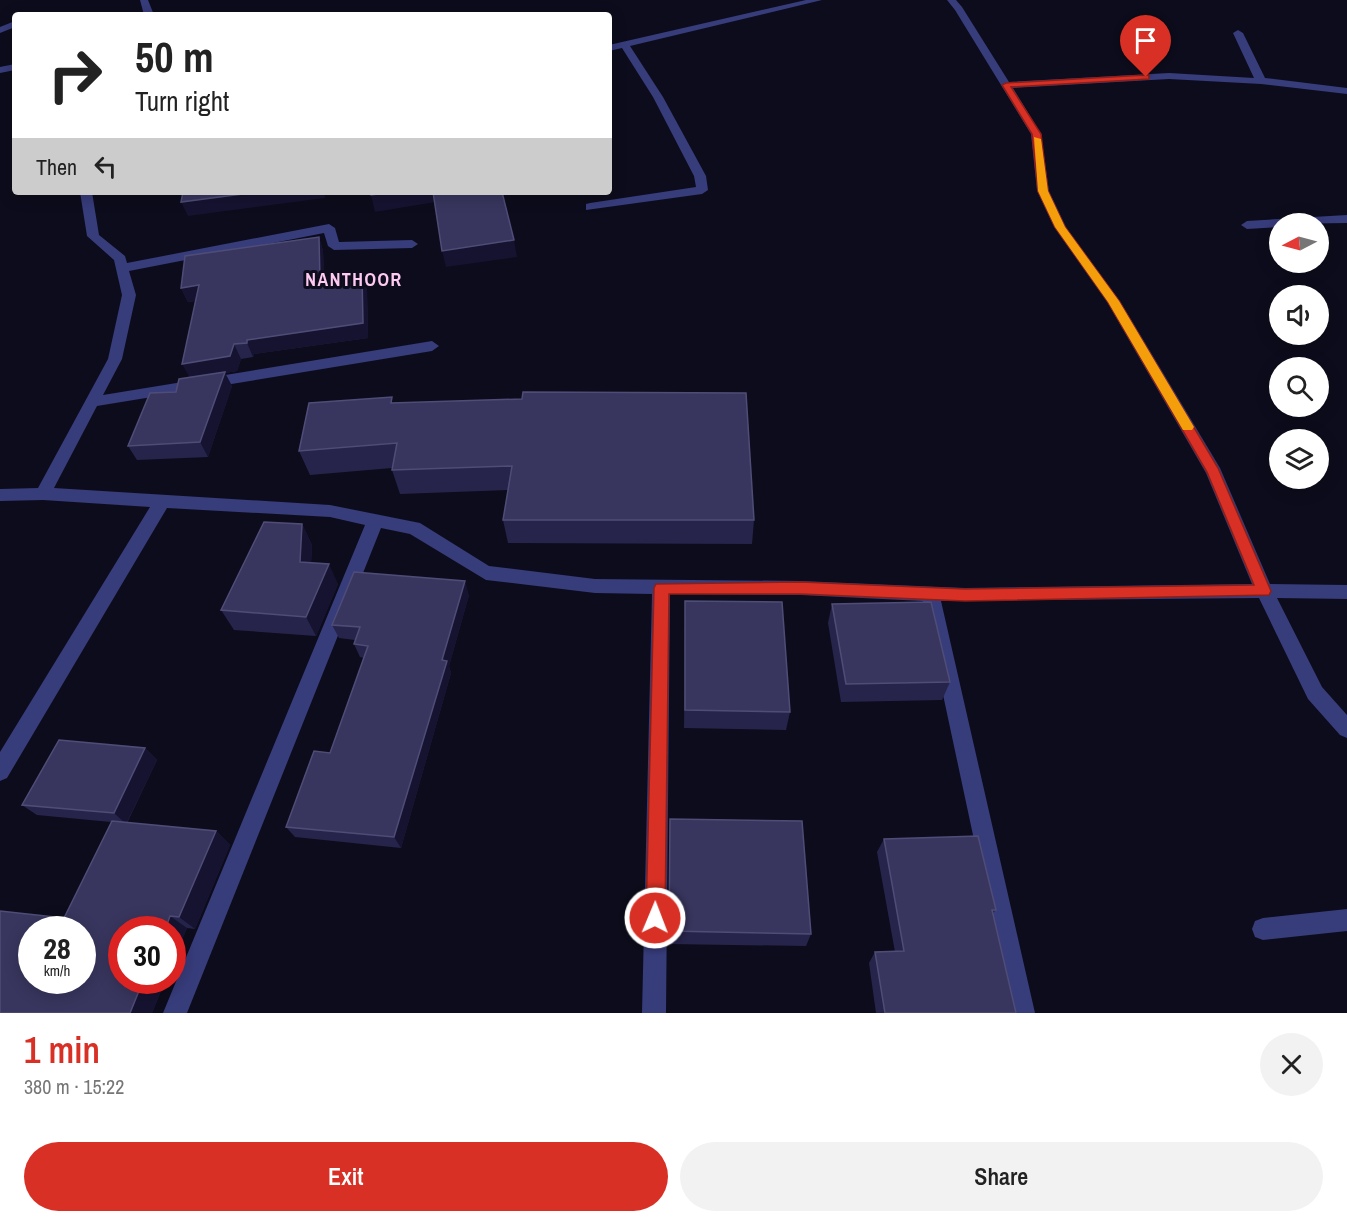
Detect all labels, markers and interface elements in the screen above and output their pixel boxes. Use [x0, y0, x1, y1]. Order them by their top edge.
pin [1120, 15, 1171, 77]
icon: arrive [1129, 24, 1162, 57]
text: 50 m [135, 29, 214, 85]
icon: right [36, 36, 114, 114]
text: Turn right [135, 83, 229, 119]
icon: left [89, 150, 122, 183]
text: Then [36, 152, 77, 182]
north arrow [1269, 213, 1329, 273]
map controls [1269, 213, 1329, 489]
district label: NANTHOOR [305, 267, 403, 292]
button: sound [1269, 285, 1329, 345]
button: search [1269, 357, 1329, 417]
button: layers [1269, 429, 1329, 489]
position arrow [623, 886, 687, 950]
speed limit sign: 30 [108, 916, 186, 994]
text: 28 [43, 928, 71, 968]
text: km/h [44, 960, 70, 981]
text: 1 min [24, 1026, 100, 1074]
button: close [1260, 1033, 1323, 1096]
text: 380 m · 15:22 [24, 1073, 124, 1100]
button: Exit [24, 1142, 668, 1211]
button: Share [680, 1142, 1323, 1211]

